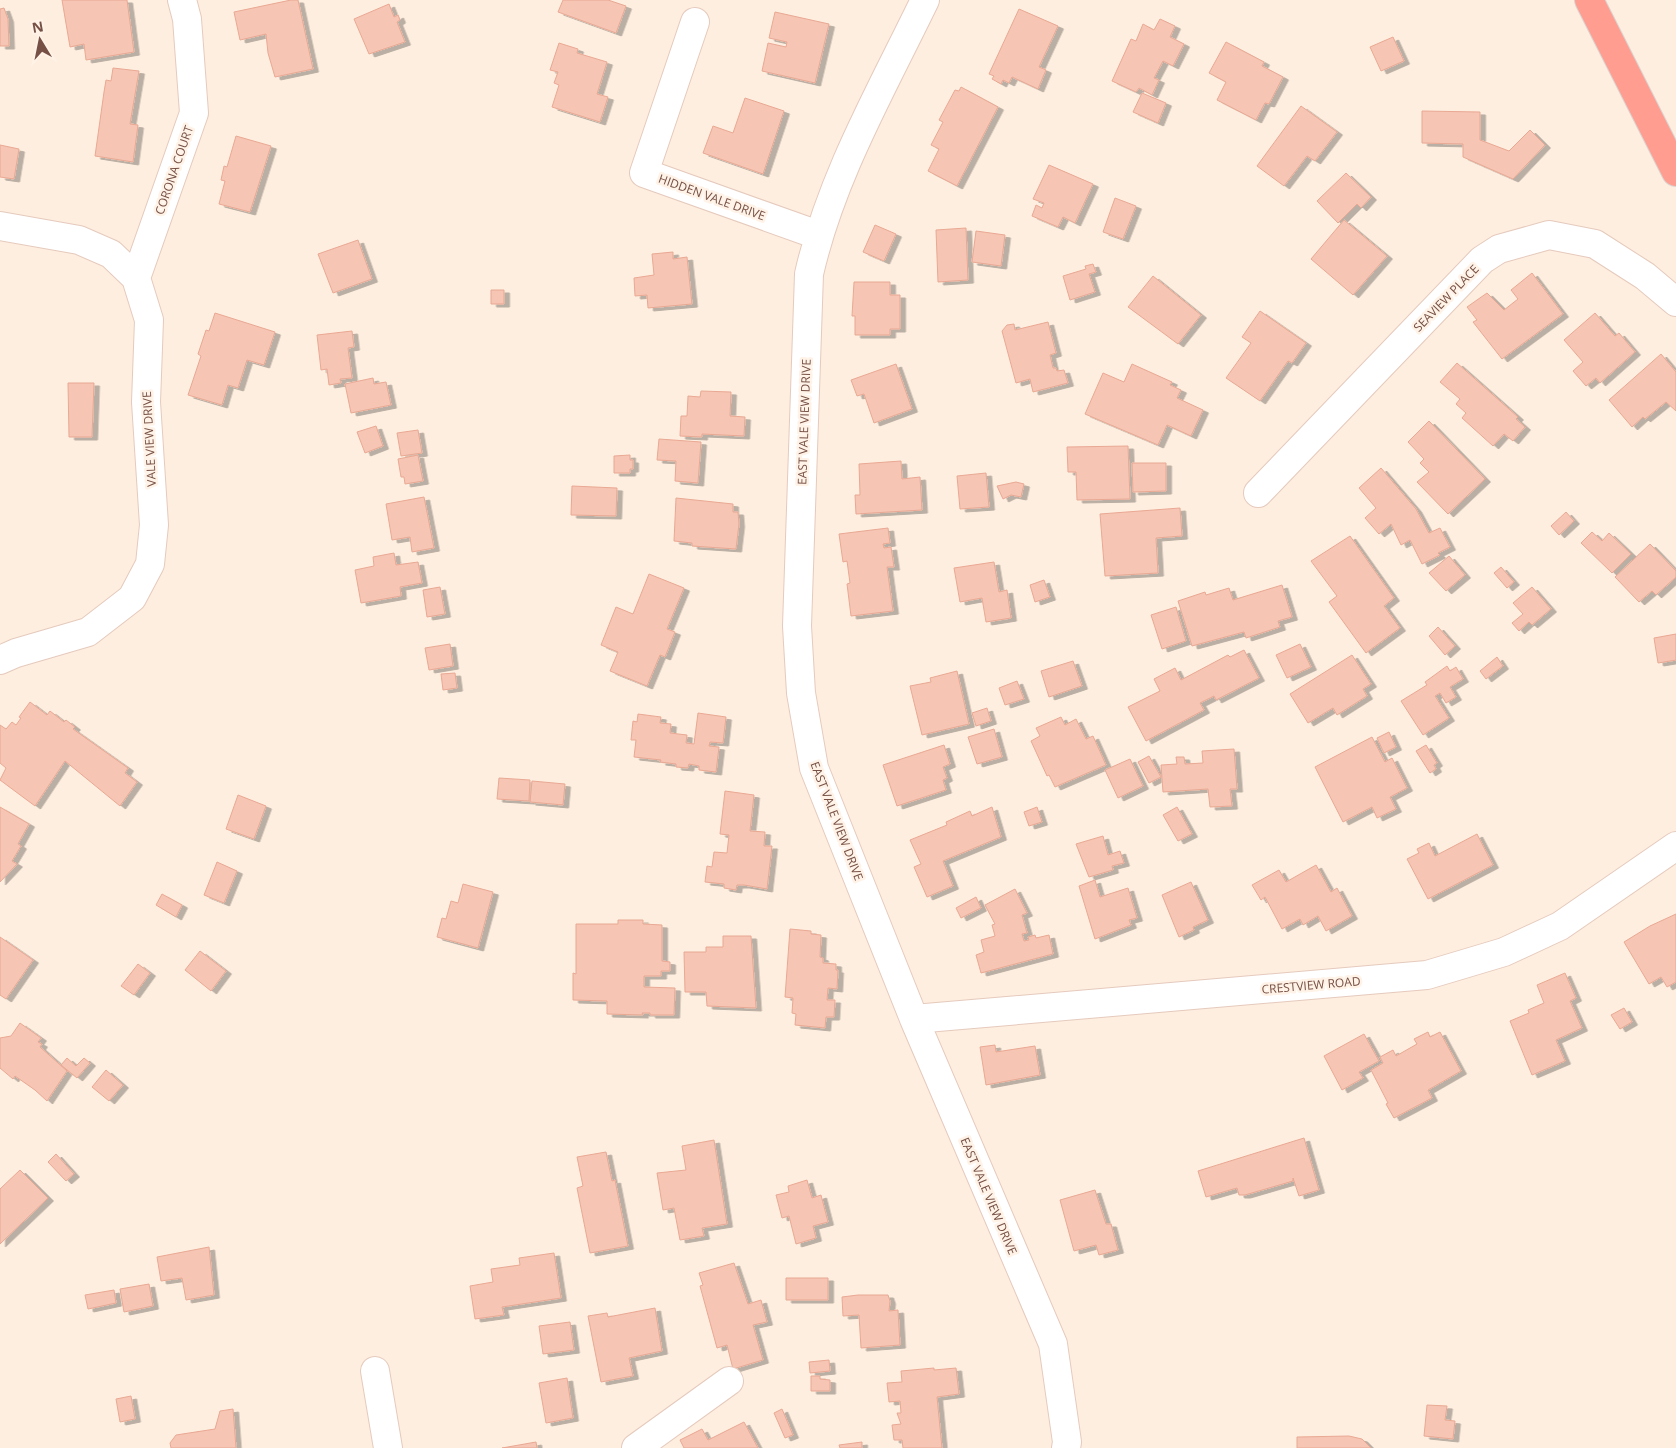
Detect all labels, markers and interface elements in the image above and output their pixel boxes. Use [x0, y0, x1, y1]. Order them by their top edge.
north arrow [15, 15, 65, 65]
text: N [30, 16, 45, 37]
street label: CORONA COURT [151, 123, 197, 217]
street label: HIDDEN VALE DRIVE [656, 170, 768, 224]
street label: SEAVIEW PLACE [1409, 261, 1483, 335]
street label: EAST VALE VIEW DRIVE [793, 359, 815, 485]
street label: VALE VIEW DRIVE [138, 391, 160, 487]
street label: EAST VALE VIEW DRIVE [806, 759, 868, 883]
street label: CRESTVIEW ROAD [1261, 972, 1361, 998]
street label: EAST VALE VIEW DRIVE [957, 1135, 1021, 1257]

